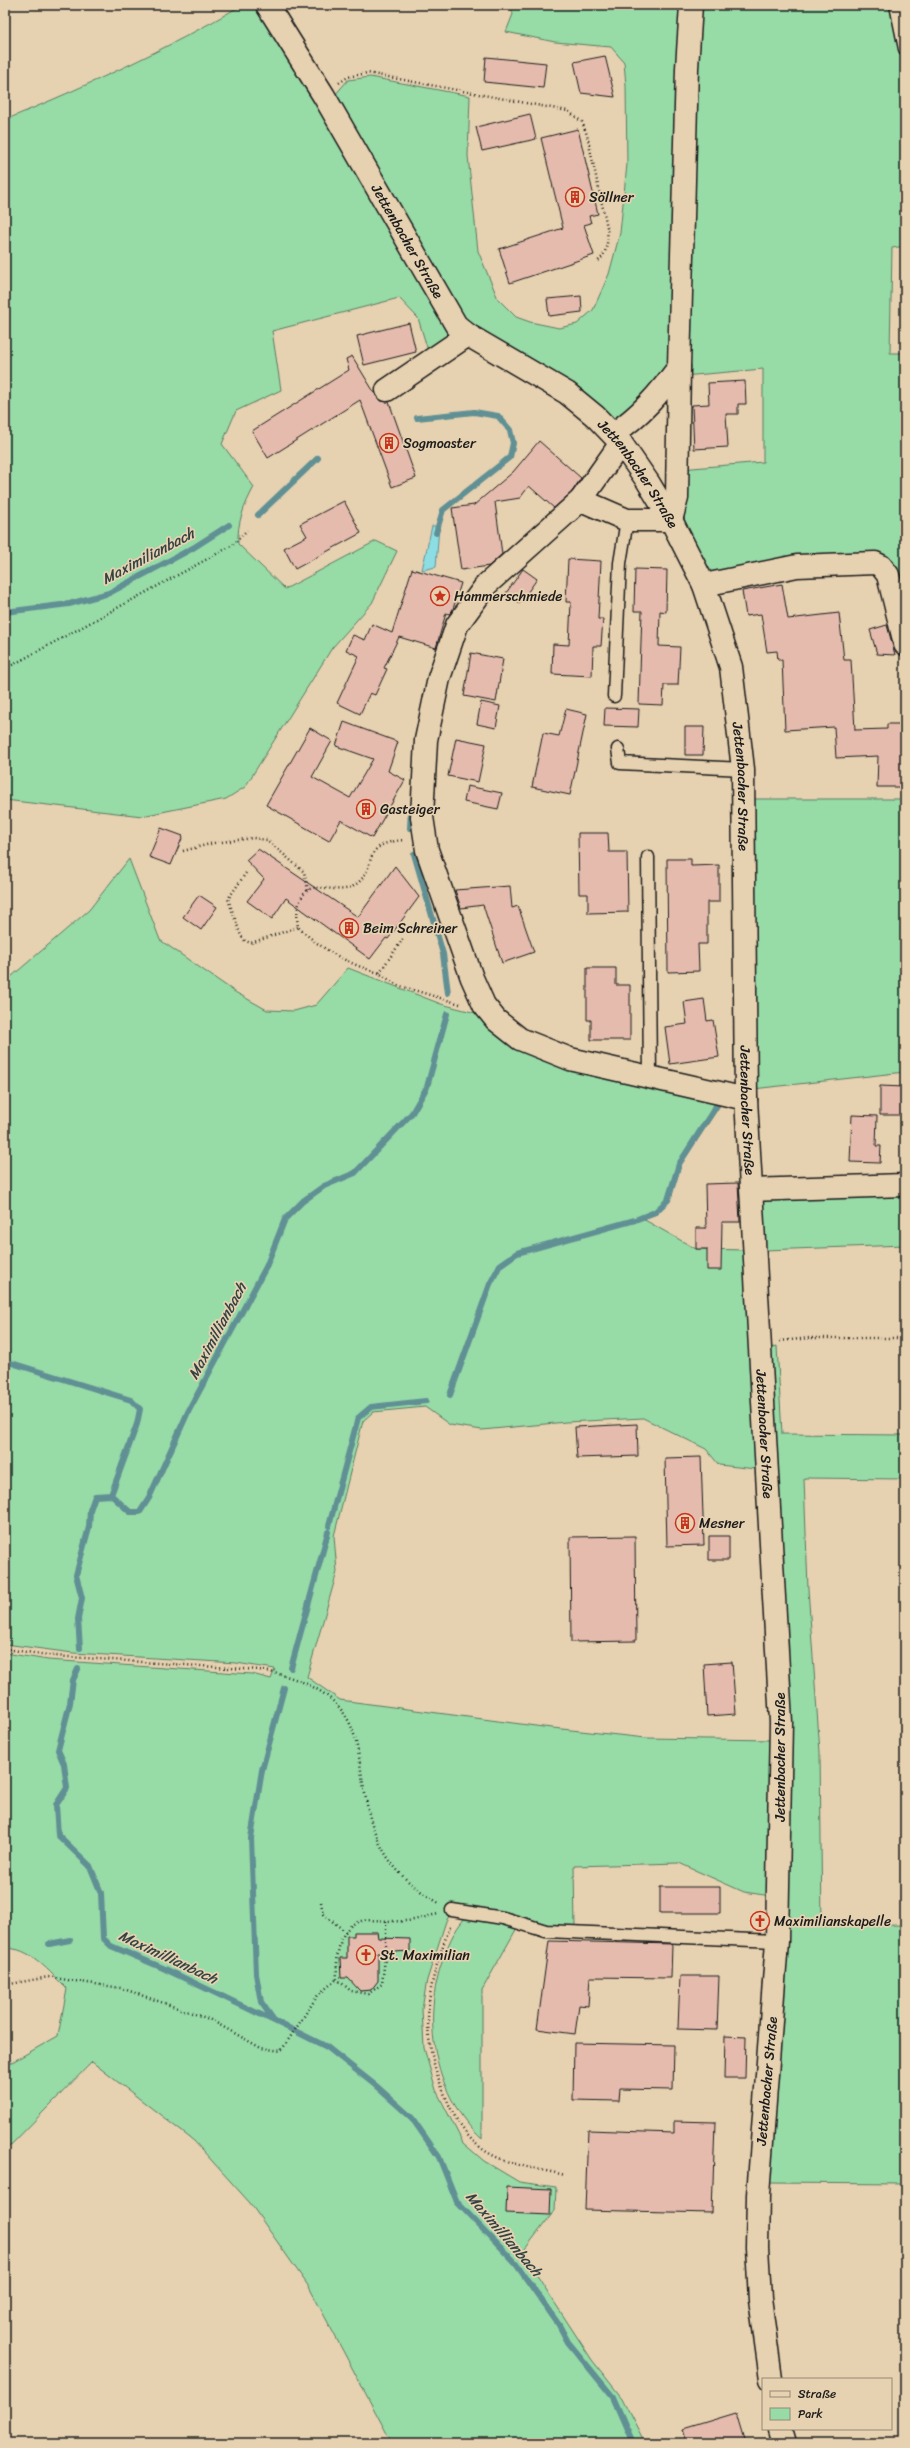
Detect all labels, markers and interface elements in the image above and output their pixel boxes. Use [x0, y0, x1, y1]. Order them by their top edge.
street label: Jettenbacher Straße [364, 178, 451, 304]
place label: Söllner [589, 185, 635, 210]
building icon: Söllner [564, 186, 586, 208]
street label: Jettenbacher Straße [591, 412, 686, 533]
place label: Sogmoaster [403, 431, 477, 456]
building icon: Sogmoaster [378, 432, 400, 454]
water label: Maximilianbach [97, 520, 200, 591]
place label: Hammerschmiede [454, 584, 563, 609]
place icon: Hammerschmiede [429, 585, 451, 607]
street label: Jettenbacher Straße [725, 720, 756, 851]
place label: Gasteiger [380, 797, 441, 822]
building icon: Gasteiger [355, 798, 377, 820]
place label: Beim Schreiner [363, 916, 458, 941]
building icon: Beim Schreiner [338, 917, 360, 939]
street label: Jettenbacher Straße [733, 1045, 763, 1176]
water label: Maximillianbach [181, 1276, 254, 1384]
street label: Jettenbacher Straße [749, 1368, 781, 1499]
place label: Mesner [699, 1511, 746, 1536]
building icon: Mesner [674, 1512, 696, 1534]
street label: Jettenbacher Straße [768, 1692, 793, 1823]
place label: Maximilianskapelle [774, 1909, 891, 1934]
church icon: Maximilianskapelle [749, 1910, 771, 1932]
water label: Maximillianbach [114, 1923, 224, 1992]
place label: St. Maximilian [380, 1943, 470, 1968]
church icon: St. Maximilian [355, 1944, 377, 1966]
street label: Jettenbacher Straße [749, 2015, 785, 2147]
water label: Maximillianbach [459, 2185, 550, 2284]
legend [762, 2378, 892, 2430]
text: Straße [798, 2383, 836, 2405]
text: Park [798, 2403, 823, 2425]

